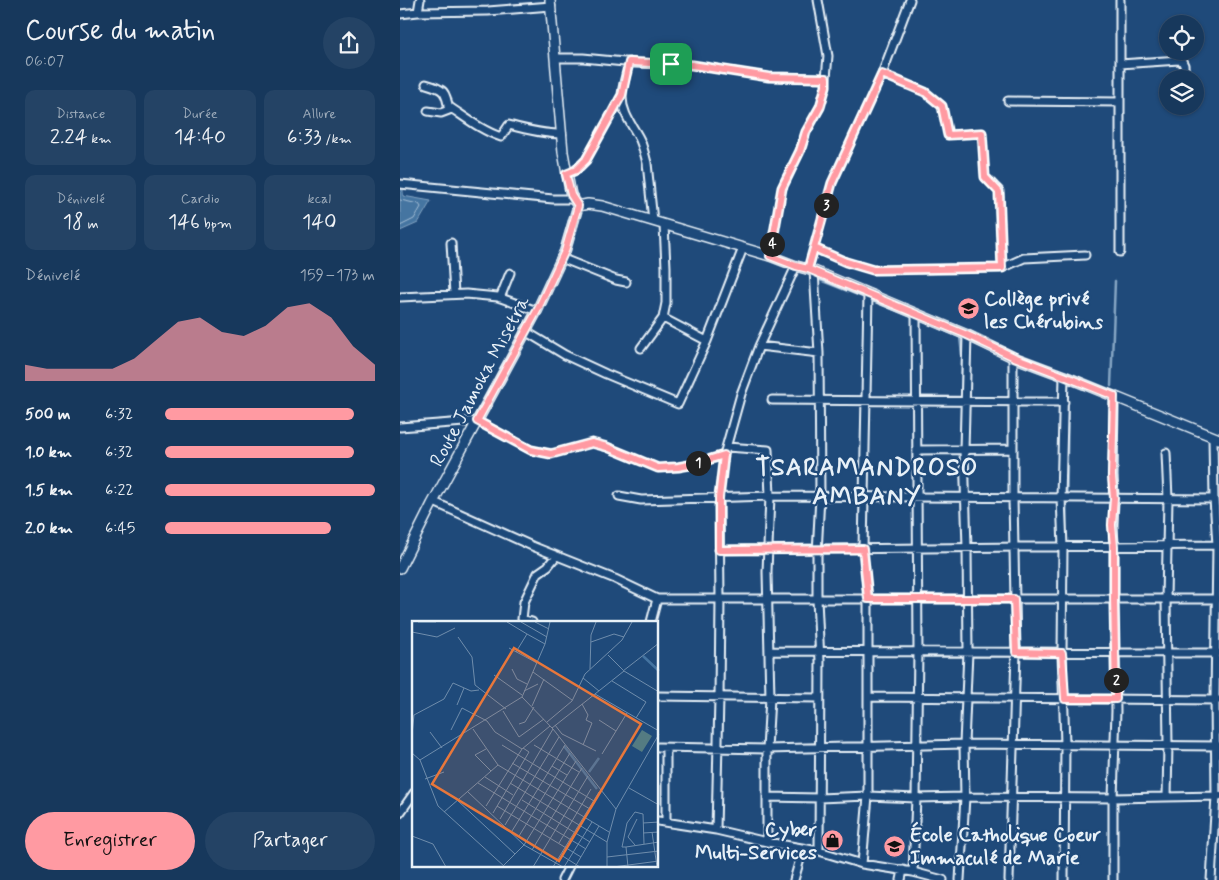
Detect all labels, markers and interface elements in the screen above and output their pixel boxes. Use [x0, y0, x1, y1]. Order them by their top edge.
text: Course du matin [25, 13, 215, 50]
map controls [1159, 15, 1204, 115]
button: locate [1159, 15, 1204, 60]
button: share [323, 17, 375, 69]
pin [650, 43, 692, 85]
icon: arrive [657, 50, 685, 78]
text: 06:07 [25, 51, 64, 72]
button: layers [1159, 70, 1204, 115]
text: Distance [56, 105, 105, 123]
text: Durée [182, 105, 218, 123]
text: Allure [303, 105, 336, 123]
text: 2.24 [50, 123, 87, 151]
text: 14:40 [174, 123, 226, 151]
text: 6:33 [287, 123, 322, 151]
text: km [87, 130, 112, 148]
text: /km [322, 130, 352, 148]
text: Dénivelé [57, 190, 105, 208]
text: Cardio [181, 190, 219, 208]
text: kcal [308, 190, 331, 208]
pin: 3 [814, 192, 838, 218]
text: 3 [823, 196, 830, 214]
text: 18 [63, 208, 84, 236]
text: 146 [168, 208, 200, 236]
text: 140 [302, 208, 337, 236]
text: m [84, 215, 99, 233]
text: bpm [200, 215, 232, 233]
pin: 4 [760, 232, 784, 256]
text: 4 [768, 235, 777, 253]
text: Dénivelé [25, 265, 80, 286]
text: 159–173 m [300, 265, 375, 286]
place label: Collège privé les Chérubins [984, 286, 1103, 336]
street label: Route Jamoka Misetra [424, 291, 537, 472]
school or university icon: Collège privé les Chérubins [956, 297, 980, 321]
text: 500 m [25, 404, 70, 425]
text: 6:32 [105, 404, 133, 425]
text: 1.0 km [25, 442, 72, 463]
text: 6:32 [105, 442, 133, 463]
pin: 1 [686, 450, 710, 476]
district label: TSARAMANDROSO AMBANY [756, 452, 978, 514]
text: 1 [695, 454, 702, 472]
text: 1.5 km [25, 480, 73, 501]
text: 6:22 [105, 480, 134, 501]
text: 2.0 km [25, 518, 73, 539]
text: 6:45 [105, 518, 135, 539]
inset map [412, 621, 659, 868]
pin: 2 [1104, 668, 1128, 692]
text: 2 [1113, 671, 1120, 689]
button: Enregistrer [25, 812, 195, 870]
button: Partager [205, 812, 375, 870]
place label: Cyber Multi-Services [695, 817, 818, 867]
place label: École Catholique Coeur Immaculé de Marie [910, 821, 1102, 872]
shop icon: Cyber Multi-Services [821, 829, 845, 853]
school or university icon: École Catholique Coeur Immaculé de Marie [882, 834, 906, 858]

